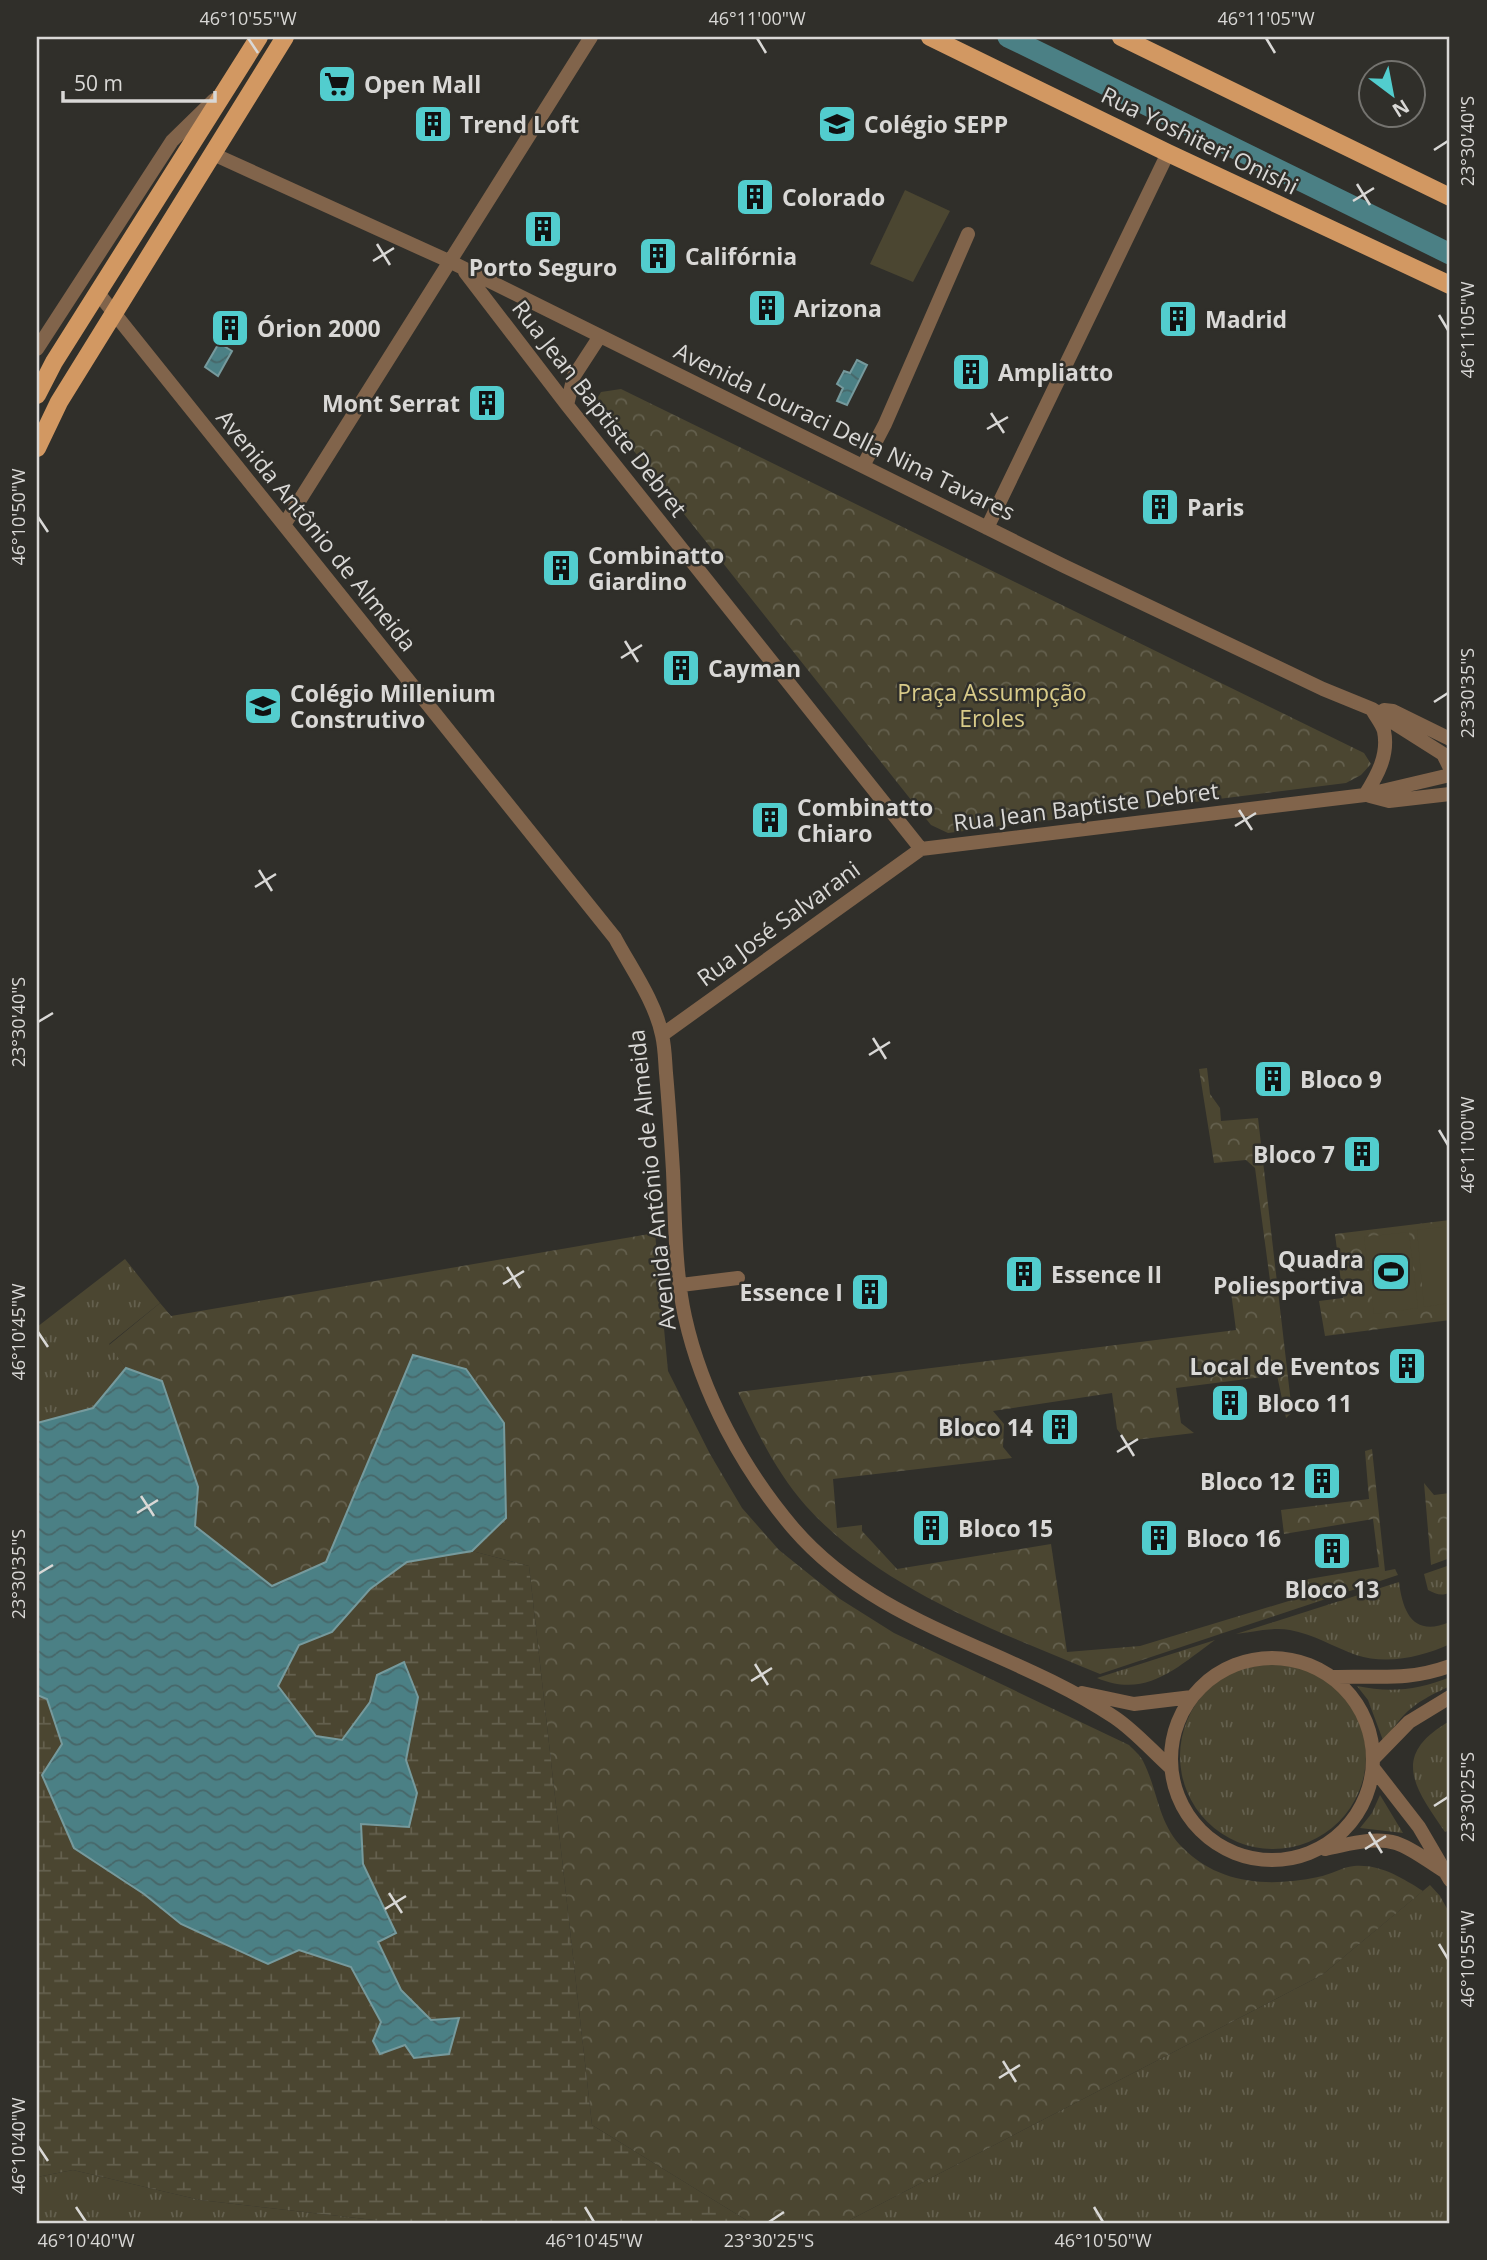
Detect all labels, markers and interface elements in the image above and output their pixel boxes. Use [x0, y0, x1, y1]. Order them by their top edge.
text: 46°10'55"W [199, 6, 297, 30]
text: 46°11'00"W [708, 6, 806, 30]
text: 46°11'05"W [1217, 6, 1315, 30]
scale bar [63, 60, 215, 104]
north arrow [1358, 60, 1428, 130]
supermarket icon: Open Mall [316, 63, 358, 105]
place label: Open Mall [364, 68, 481, 100]
text: 50 m [74, 69, 123, 97]
street label: Rua Yoshiteri Onishi [1096, 78, 1304, 202]
text: N [1388, 93, 1414, 124]
text: 23°30'40"S [1455, 96, 1479, 186]
building icon: Trend Loft [412, 103, 454, 145]
school or university icon: Colégio SEPP [816, 103, 858, 145]
place label: Trend Loft [460, 108, 579, 140]
place label: Colégio SEPP [864, 108, 1008, 140]
building icon: Colorado [734, 176, 776, 218]
place label: Colorado [782, 181, 885, 213]
building icon: Porto Seguro [522, 208, 564, 250]
building icon: Califórnia [637, 235, 679, 277]
place label: Califórnia [685, 240, 797, 272]
place label: Porto Seguro [469, 251, 617, 283]
text: 46°11'05"W [1455, 281, 1479, 379]
building icon: Arizona [746, 287, 788, 329]
place label: Arizona [794, 292, 882, 324]
street label: Rua Jean Baptiste Debret [505, 293, 695, 523]
building icon: Madrid [1157, 298, 1199, 340]
place label: Madrid [1205, 303, 1287, 335]
building icon: Órion 2000 [209, 307, 251, 349]
place label: Órion 2000 [257, 312, 381, 344]
street label: Avenida Louraci Della Nina Tavares [669, 334, 1021, 528]
building icon: Ampliatto [950, 351, 992, 393]
place label: Ampliatto [998, 356, 1113, 388]
building icon: Mont Serrat [466, 382, 508, 424]
place label: Mont Serrat [322, 387, 460, 419]
street label: Avenida Antônio de Almeida [209, 402, 425, 658]
text: 46°10'50"W [6, 468, 30, 566]
building icon: Paris [1139, 486, 1181, 528]
place label: Paris [1187, 491, 1244, 523]
place label: Combinatto Giardino [588, 539, 724, 597]
building icon: Combinatto Giardino [540, 547, 582, 589]
building icon: Cayman [660, 647, 702, 689]
text: 23°30'35"S [1455, 648, 1479, 738]
place label: Cayman [708, 652, 801, 684]
park label: Praça Assumpção Eroles [897, 676, 1087, 734]
place label: Colégio Millenium Construtivo [290, 677, 496, 735]
school or university icon: Colégio Millenium Construtivo [242, 685, 284, 727]
street label: Rua Jean Baptiste Debret [952, 774, 1220, 838]
place label: Combinatto Chiaro [797, 791, 933, 849]
building icon: Combinatto Chiaro [749, 799, 791, 841]
street label: Rua José Salvarani [690, 853, 866, 993]
text: 23°30'40"S [6, 977, 30, 1067]
street label: Avenida Antônio de Almeida [619, 1028, 683, 1332]
building icon: Bloco 9 [1252, 1058, 1294, 1100]
place label: Bloco 9 [1300, 1063, 1382, 1095]
text: 46°11'00"W [1455, 1096, 1479, 1194]
building icon: Bloco 7 [1341, 1133, 1383, 1175]
place label: Bloco 7 [1253, 1138, 1335, 1170]
place label: Quadra Poliesportiva [1213, 1243, 1364, 1301]
sports icon: Quadra Poliesportiva [1370, 1251, 1412, 1293]
building icon: Essence II [1003, 1253, 1045, 1295]
place label: Essence II [1051, 1258, 1162, 1290]
building icon: Essence I [849, 1271, 891, 1313]
place label: Essence I [740, 1276, 843, 1308]
text: 46°10'45"W [6, 1283, 30, 1381]
building icon: Local de Eventos [1386, 1345, 1428, 1387]
place label: Local de Eventos [1190, 1350, 1380, 1382]
building icon: Bloco 11 [1209, 1382, 1251, 1424]
place label: Bloco 11 [1257, 1387, 1352, 1419]
building icon: Bloco 14 [1039, 1406, 1081, 1448]
place label: Bloco 14 [938, 1411, 1033, 1443]
building icon: Bloco 12 [1301, 1460, 1343, 1502]
place label: Bloco 12 [1200, 1465, 1295, 1497]
building icon: Bloco 15 [910, 1507, 952, 1549]
place label: Bloco 15 [958, 1512, 1053, 1544]
building icon: Bloco 16 [1138, 1517, 1180, 1559]
place label: Bloco 16 [1186, 1522, 1281, 1554]
text: 23°30'35"S [6, 1529, 30, 1619]
building icon: Bloco 13 [1311, 1530, 1353, 1572]
place label: Bloco 13 [1284, 1573, 1380, 1605]
text: 23°30'25"S [1455, 1752, 1479, 1842]
text: 46°10'55"W [1455, 1910, 1479, 2008]
text: 46°10'40"W [6, 2097, 30, 2195]
text: 46°10'40"W [37, 2228, 135, 2252]
text: 46°10'45"W [545, 2228, 643, 2252]
text: 23°30'25"S [724, 2228, 814, 2252]
text: 46°10'50"W [1054, 2228, 1152, 2252]

